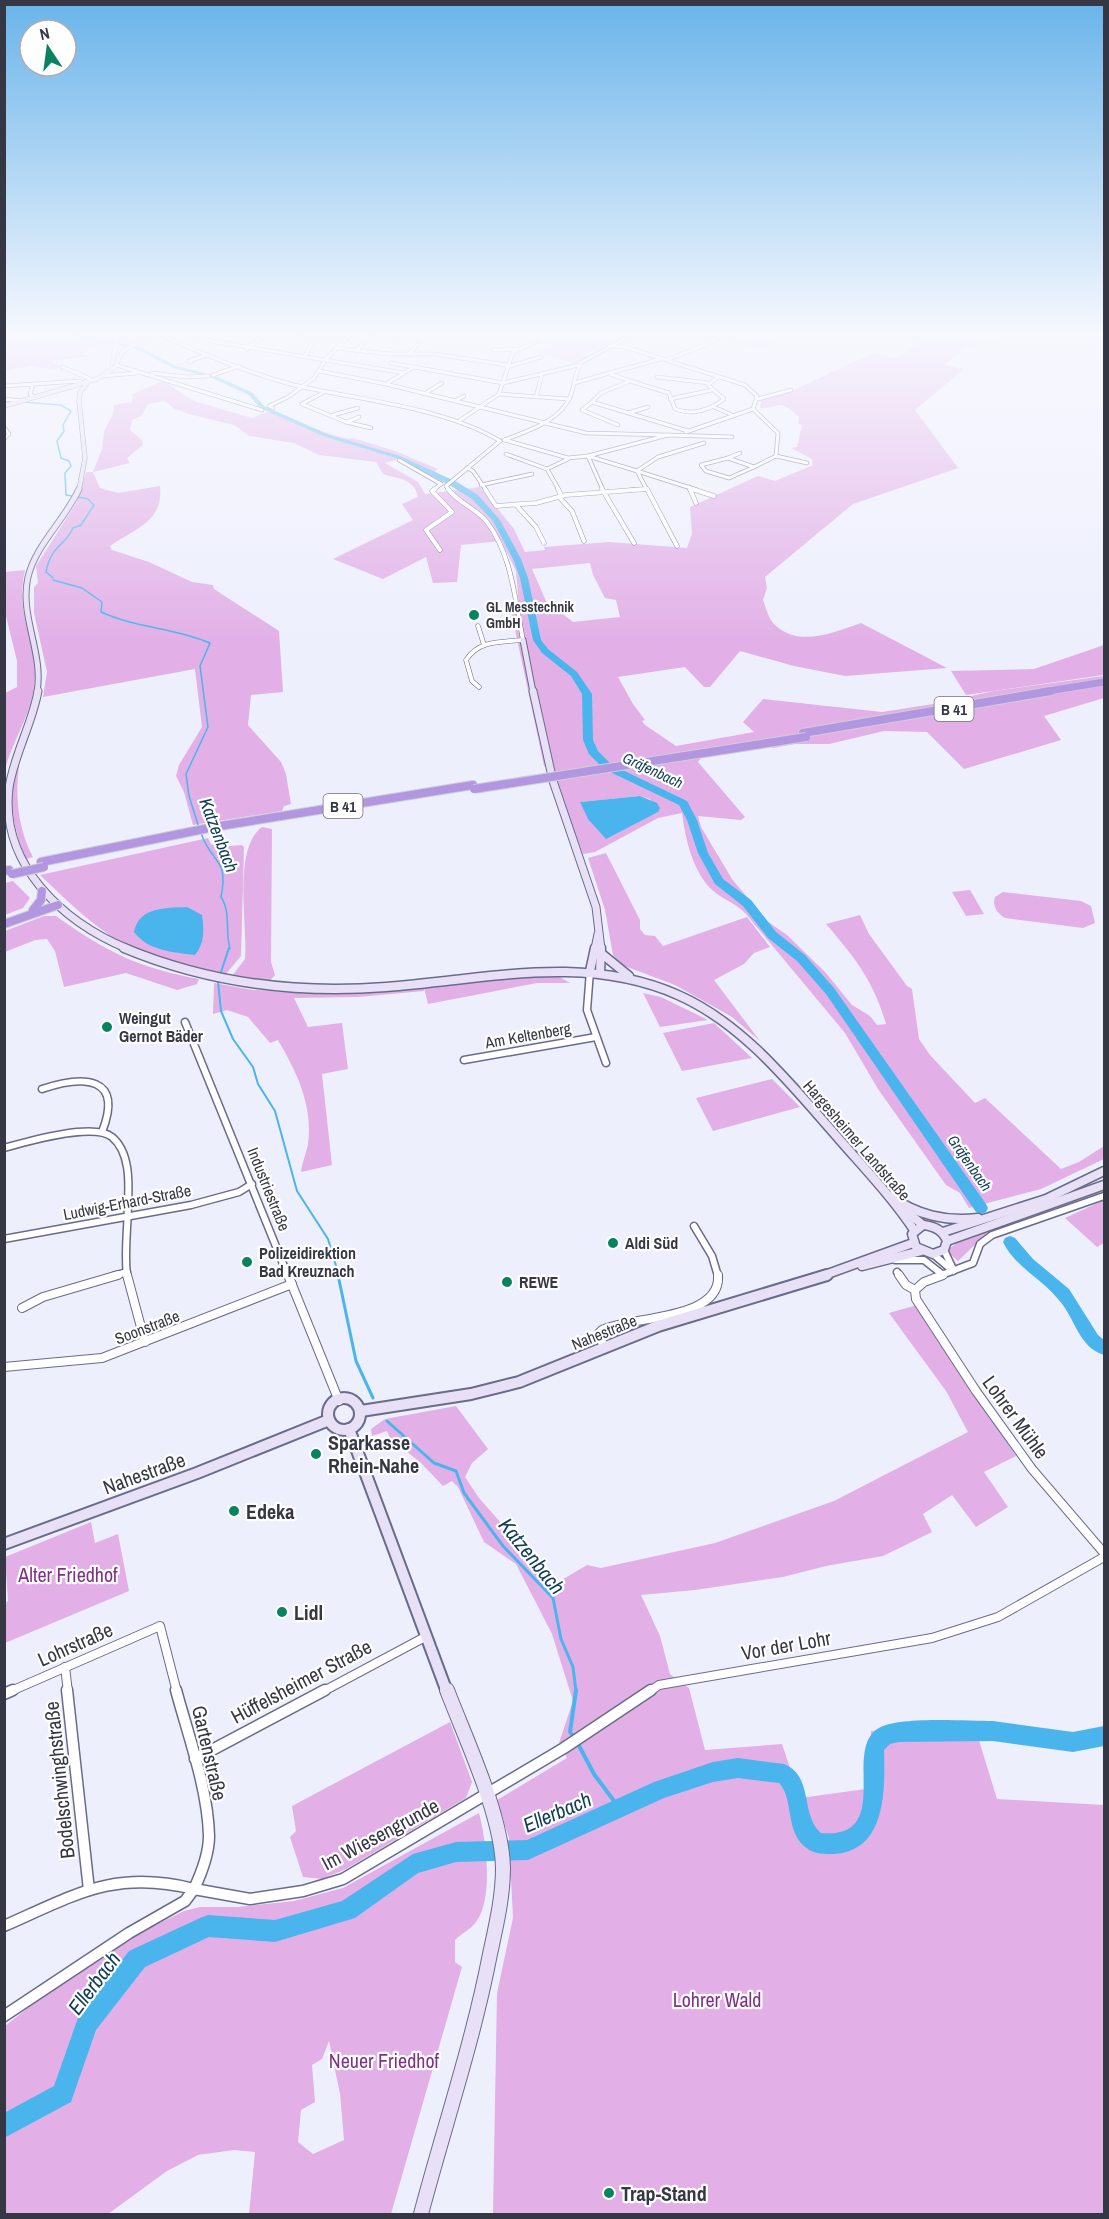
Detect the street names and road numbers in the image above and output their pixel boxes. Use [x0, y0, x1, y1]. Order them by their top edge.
road number: B 41 [934, 697, 974, 721]
road number: B 41 [324, 794, 362, 818]
street label: Am Keltenberg [482, 1017, 573, 1054]
street label: Hargesheimer Landstraße [798, 1075, 916, 1205]
street label: Industriestraße [242, 1144, 296, 1234]
street label: Ludwig-Erhard-Straße [61, 1179, 193, 1225]
street label: Soonstraße [111, 1305, 183, 1349]
street label: Nahestraße [568, 1309, 640, 1355]
street label: Lohrer Mühle [977, 1370, 1055, 1464]
street label: Nahestraße [99, 1446, 189, 1500]
street label: Lohrstraße [33, 1616, 117, 1672]
street label: Vor der Lohr [739, 1624, 833, 1666]
street label: Hüffelsheimer Straße [226, 1633, 376, 1729]
street label: Bodelschwinghstraße [37, 1700, 81, 1860]
street label: Gartenstraße [186, 1703, 234, 1803]
street label: Im Wiesengrunde [317, 1792, 443, 1876]

